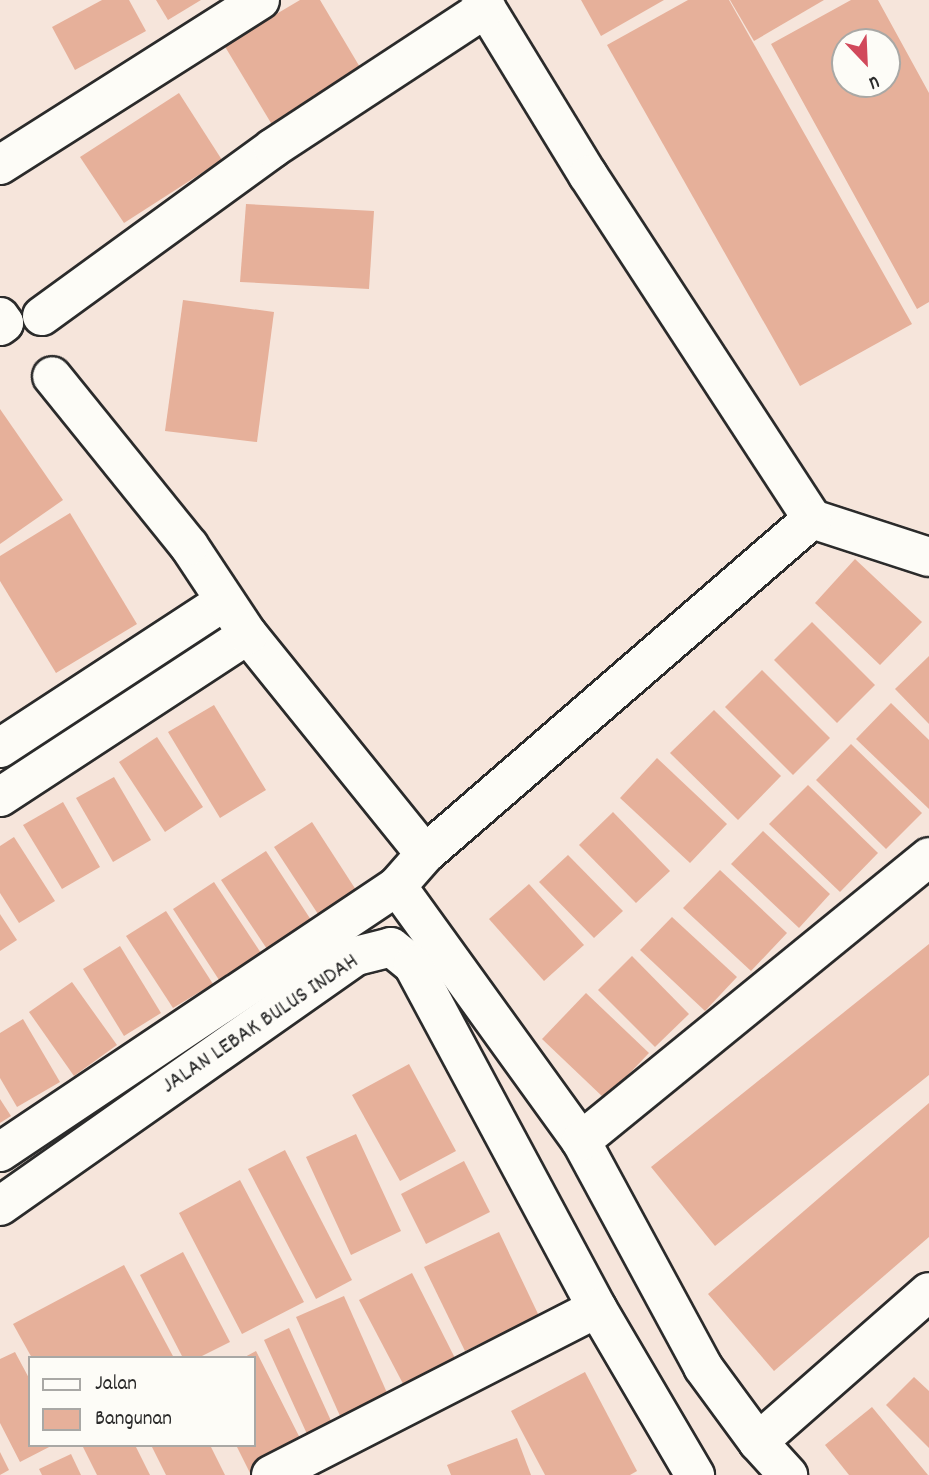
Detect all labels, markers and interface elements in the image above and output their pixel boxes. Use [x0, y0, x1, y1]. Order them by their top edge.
north arrow [831, 28, 901, 98]
text: U [864, 67, 883, 95]
street label: JALAN LEBAK BULUS INDAH [157, 949, 365, 1101]
legend [28, 1356, 256, 1447]
text: Jalan [95, 1370, 137, 1400]
text: Bangunan [95, 1405, 172, 1435]

